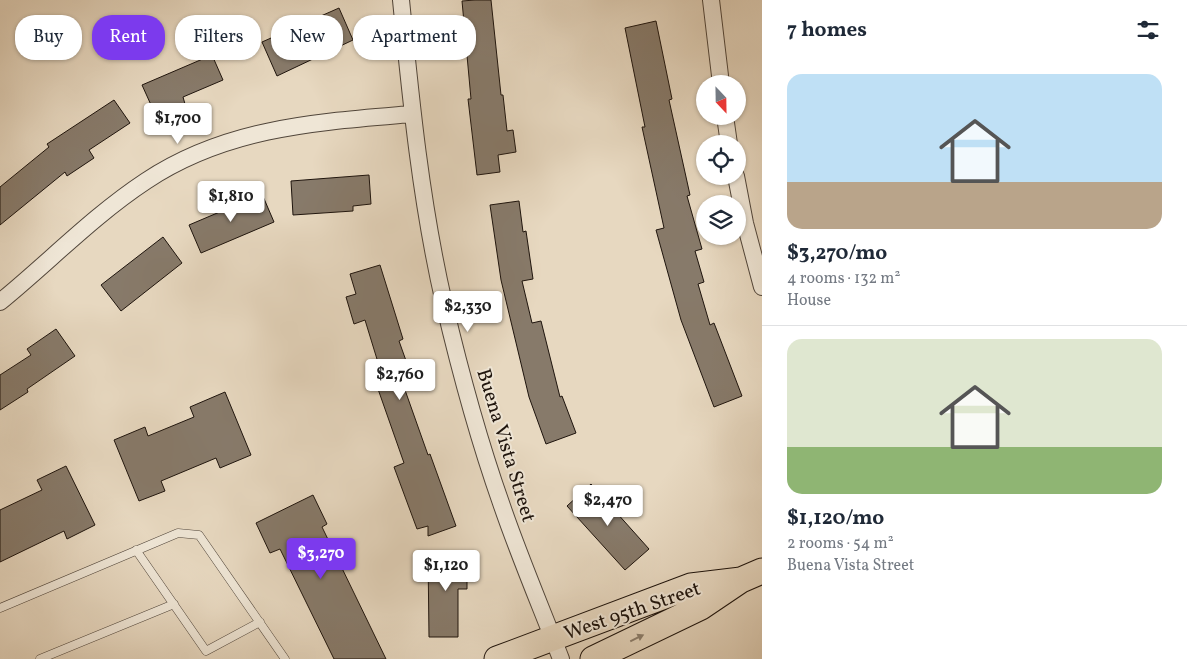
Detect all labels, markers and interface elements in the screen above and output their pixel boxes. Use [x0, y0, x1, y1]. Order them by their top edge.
chip: Buy [15, 15, 82, 60]
chip: Rent [92, 15, 165, 60]
chip: Filters [175, 15, 261, 60]
chip: New [271, 15, 343, 60]
chip: Apartment [353, 15, 476, 60]
text: 7 homes [787, 16, 867, 45]
icon: filters [1134, 16, 1162, 44]
north arrow [696, 75, 746, 125]
map controls [696, 75, 746, 245]
pin: $1,700 [137, 102, 219, 145]
icon: home [930, 106, 1020, 196]
text: $1,700 [155, 108, 201, 130]
button: locate [696, 135, 746, 185]
pin: $1,810 [190, 180, 272, 223]
text: $1,810 [209, 186, 254, 208]
button: layers [696, 195, 746, 245]
text: $3,270/mo [787, 239, 887, 268]
text: 4 rooms · 132 m² [787, 268, 900, 290]
pin: $2,330 [427, 290, 509, 333]
text: House [787, 290, 831, 312]
text: $2,330 [444, 296, 492, 318]
pin: $2,760 [359, 358, 441, 401]
text: $2,760 [376, 364, 424, 386]
street label: Buena Vista Street [468, 365, 542, 526]
icon: home [930, 372, 1020, 462]
pin: $2,470 [567, 484, 649, 527]
text: $2,470 [584, 490, 632, 512]
text: $1,120/mo [787, 504, 884, 533]
text: 2 rooms · 54 m² [787, 533, 894, 555]
pin: $3,270 [280, 538, 362, 580]
text: $3,270 [298, 543, 344, 565]
pin: $1,120 [405, 550, 487, 592]
text: $1,120 [424, 555, 468, 577]
text: Buena Vista Street [787, 555, 914, 577]
street label: West 95th Street [561, 575, 705, 648]
one-way arrow [630, 633, 644, 641]

